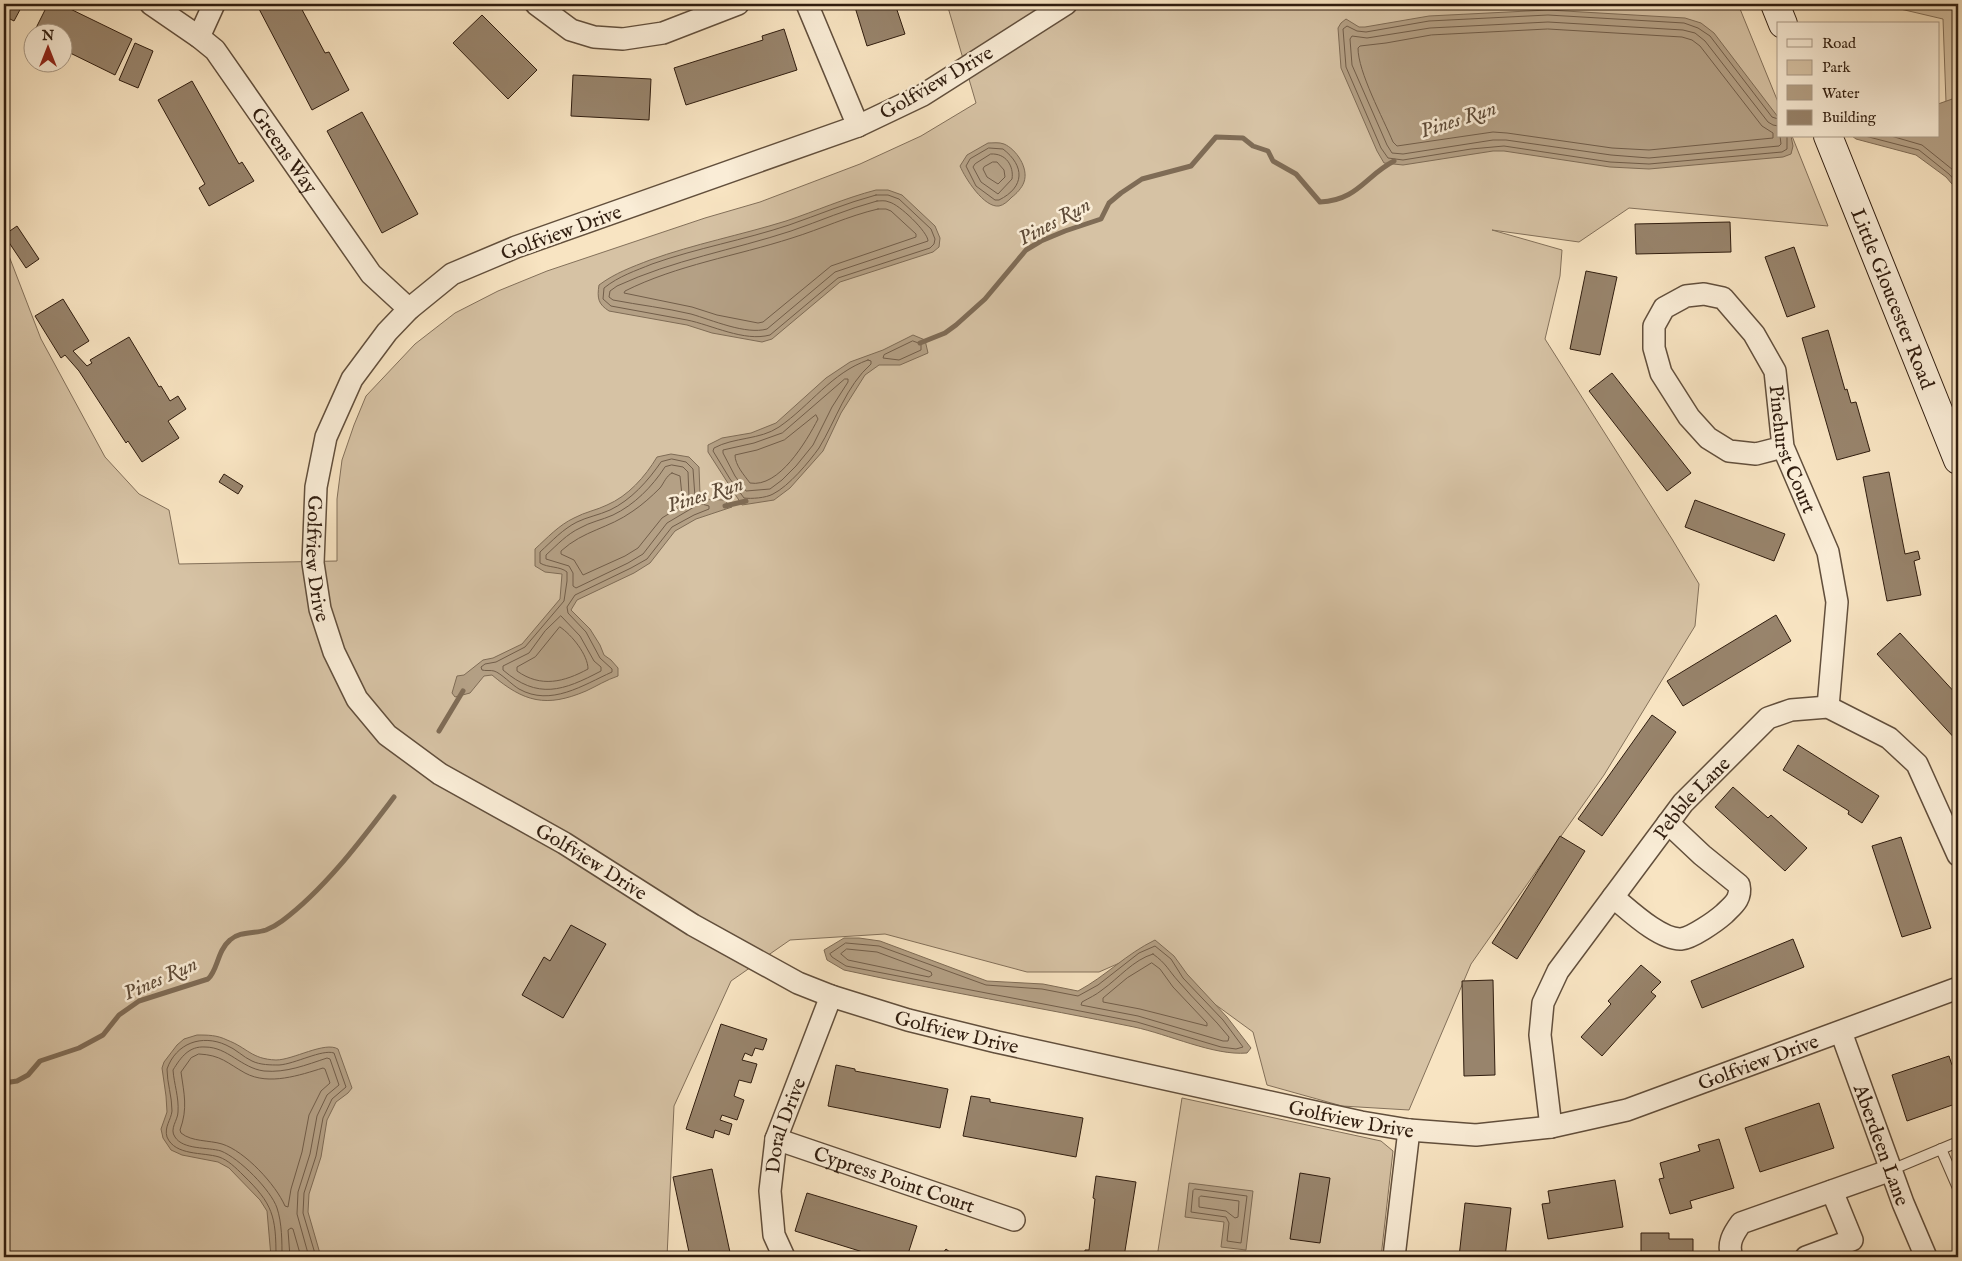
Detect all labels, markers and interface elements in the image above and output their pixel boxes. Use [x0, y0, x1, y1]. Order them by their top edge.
north arrow [22, 22, 72, 72]
legend [1777, 22, 1940, 138]
text: N [41, 27, 54, 45]
text: Road [1822, 34, 1857, 53]
street label: Golfview Drive [876, 41, 998, 126]
text: Park [1822, 58, 1852, 77]
text: Water [1822, 84, 1860, 103]
water label: Pines Run [1417, 95, 1500, 145]
street label: Greens Way [245, 103, 322, 199]
text: Building [1822, 108, 1877, 127]
water label: Pines Run [1014, 192, 1096, 253]
street label: Golfview Drive [498, 200, 625, 267]
street label: Little Gloucester Road [1844, 205, 1939, 393]
street label: Pinehurst Court [1763, 384, 1821, 518]
water label: Pines Run [664, 471, 747, 520]
street label: Golfview Drive [298, 495, 334, 625]
street label: Pebble Lane [1649, 752, 1736, 845]
street label: Golfview Drive [531, 819, 651, 907]
water label: Pines Run [119, 951, 202, 1008]
street label: Golfview Drive [891, 1006, 1021, 1060]
street label: Golfview Drive [1695, 1029, 1822, 1097]
street label: Doral Drive [761, 1074, 812, 1175]
street label: Aberdeen Lane [1847, 1080, 1914, 1210]
street label: Golfview Drive [1286, 1095, 1414, 1144]
street label: Cypress Point Court [810, 1142, 978, 1220]

